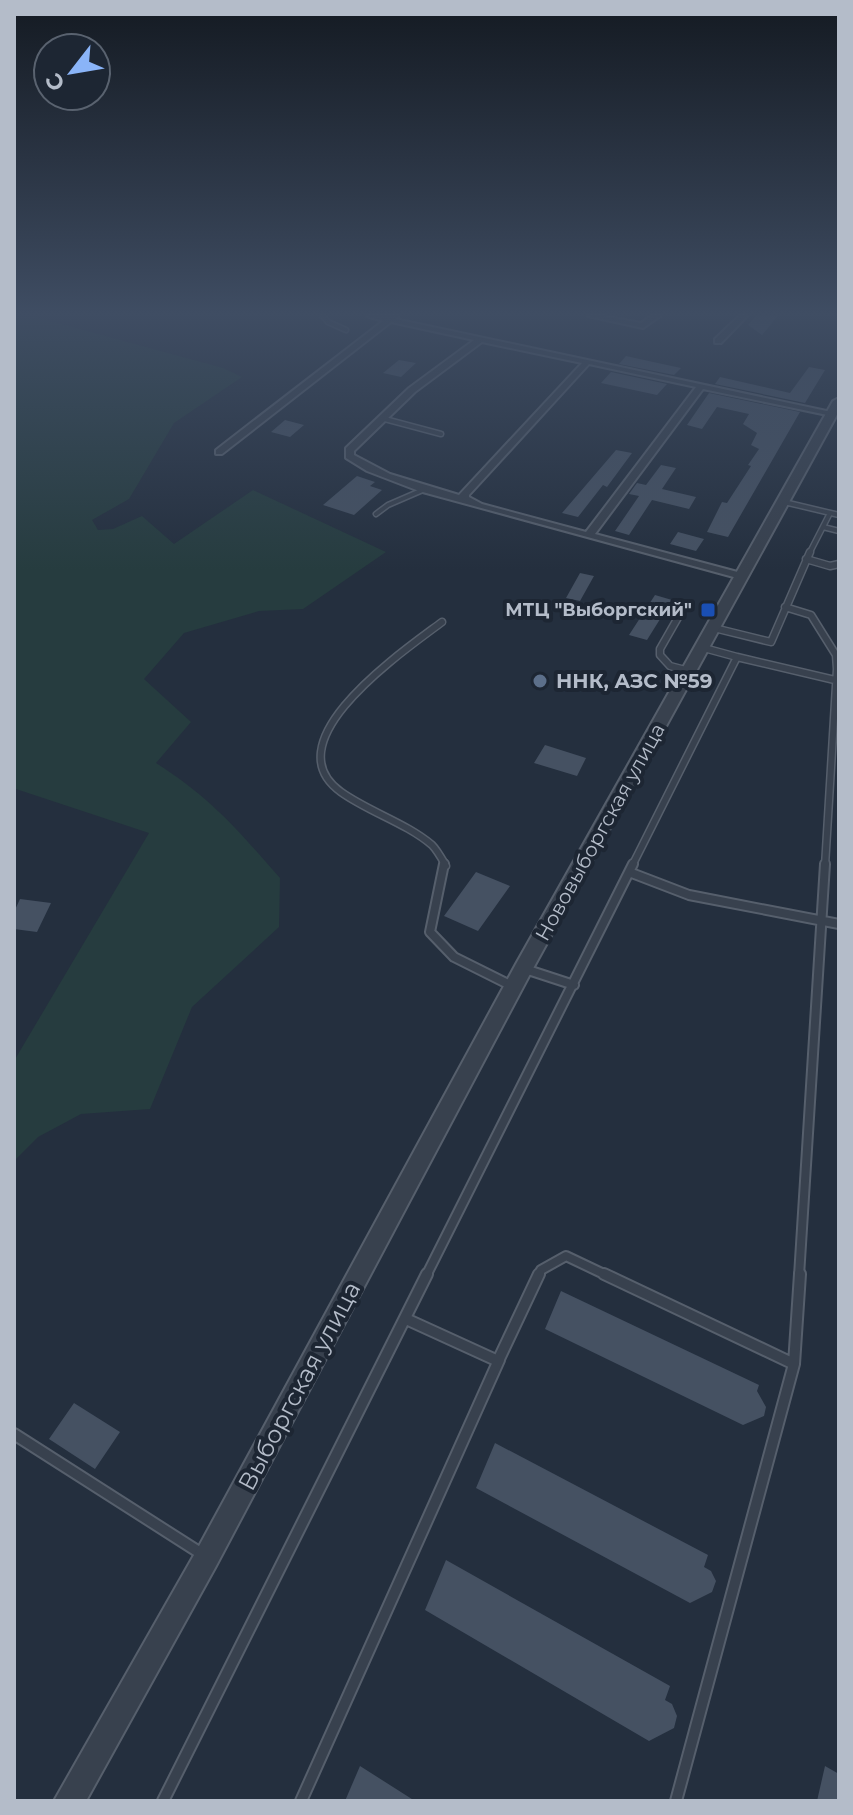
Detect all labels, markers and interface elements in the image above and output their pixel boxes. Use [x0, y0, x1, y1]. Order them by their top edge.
north arrow [32, 32, 112, 112]
text: С [40, 68, 71, 96]
place label: МТЦ "Выборгский" [505, 599, 692, 621]
marker: МТЦ "Выборгский" [699, 601, 717, 619]
place label: ННК, АЗС №59 [556, 669, 712, 693]
marker: ННК, АЗС №59 [531, 672, 549, 690]
street label: Нововыборгская улица [530, 719, 670, 945]
street label: Выборгская улица [232, 1277, 366, 1495]

